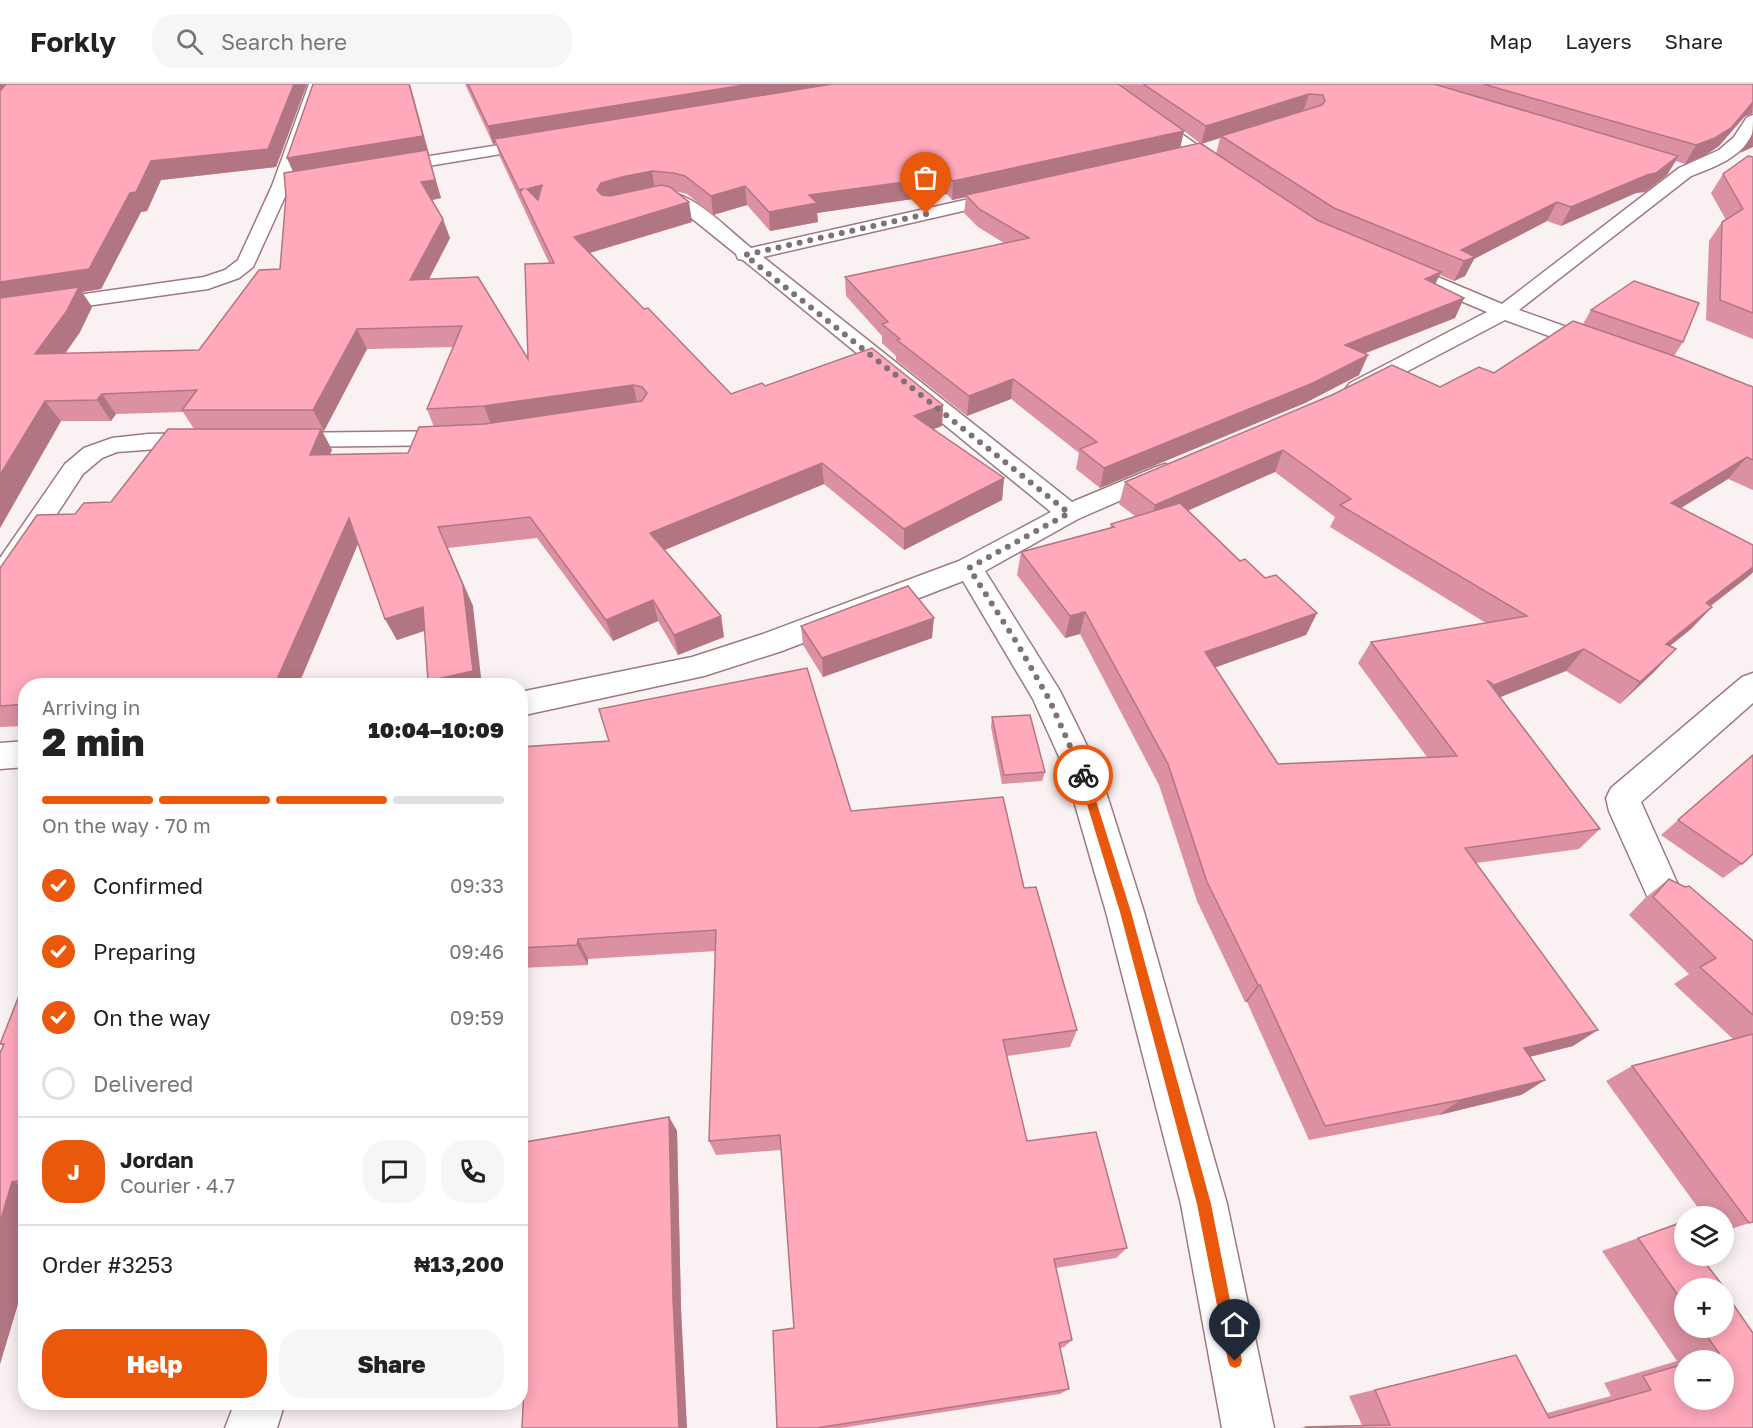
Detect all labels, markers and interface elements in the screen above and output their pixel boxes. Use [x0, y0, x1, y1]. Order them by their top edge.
search box [152, 14, 572, 68]
text: Forkly [30, 25, 116, 58]
icon: search [173, 25, 206, 58]
text: Search here [221, 28, 347, 55]
text: Map [1489, 28, 1532, 54]
text: Layers [1565, 28, 1632, 54]
text: Share [1665, 28, 1723, 54]
pin [900, 152, 951, 214]
icon: bag [909, 161, 942, 194]
text: Arriving in [42, 695, 140, 719]
text: 10:04–10:09 [368, 716, 504, 743]
text: 2 min [42, 718, 145, 765]
courier [1053, 745, 1113, 805]
icon: bike [1067, 759, 1100, 792]
text: On the way · 70 m [42, 813, 211, 837]
icon: check [42, 869, 75, 902]
text: Confirmed [93, 872, 203, 899]
text: 09:33 [450, 873, 504, 897]
icon: check [42, 935, 75, 968]
text: Preparing [93, 938, 196, 965]
text: 09:46 [449, 939, 504, 963]
icon: check [42, 1001, 75, 1034]
text: On the way [93, 1004, 211, 1031]
text: 09:59 [450, 1005, 504, 1029]
text: Delivered [93, 1070, 193, 1097]
button: chat [363, 1140, 426, 1203]
button: phone [441, 1140, 504, 1203]
text: Jordan [120, 1146, 194, 1173]
text: J [67, 1158, 80, 1185]
text: Courier · 4.7 [120, 1173, 235, 1197]
map controls [1674, 1206, 1734, 1410]
button: layers [1674, 1206, 1734, 1266]
text: ₦13,200 [414, 1250, 504, 1277]
text: Order #3253 [42, 1251, 173, 1278]
button: + [1674, 1278, 1734, 1338]
pin [1209, 1299, 1260, 1361]
icon: home [1218, 1308, 1251, 1341]
button: Help [42, 1329, 267, 1398]
button: Share [279, 1329, 504, 1398]
button: − [1674, 1350, 1734, 1410]

